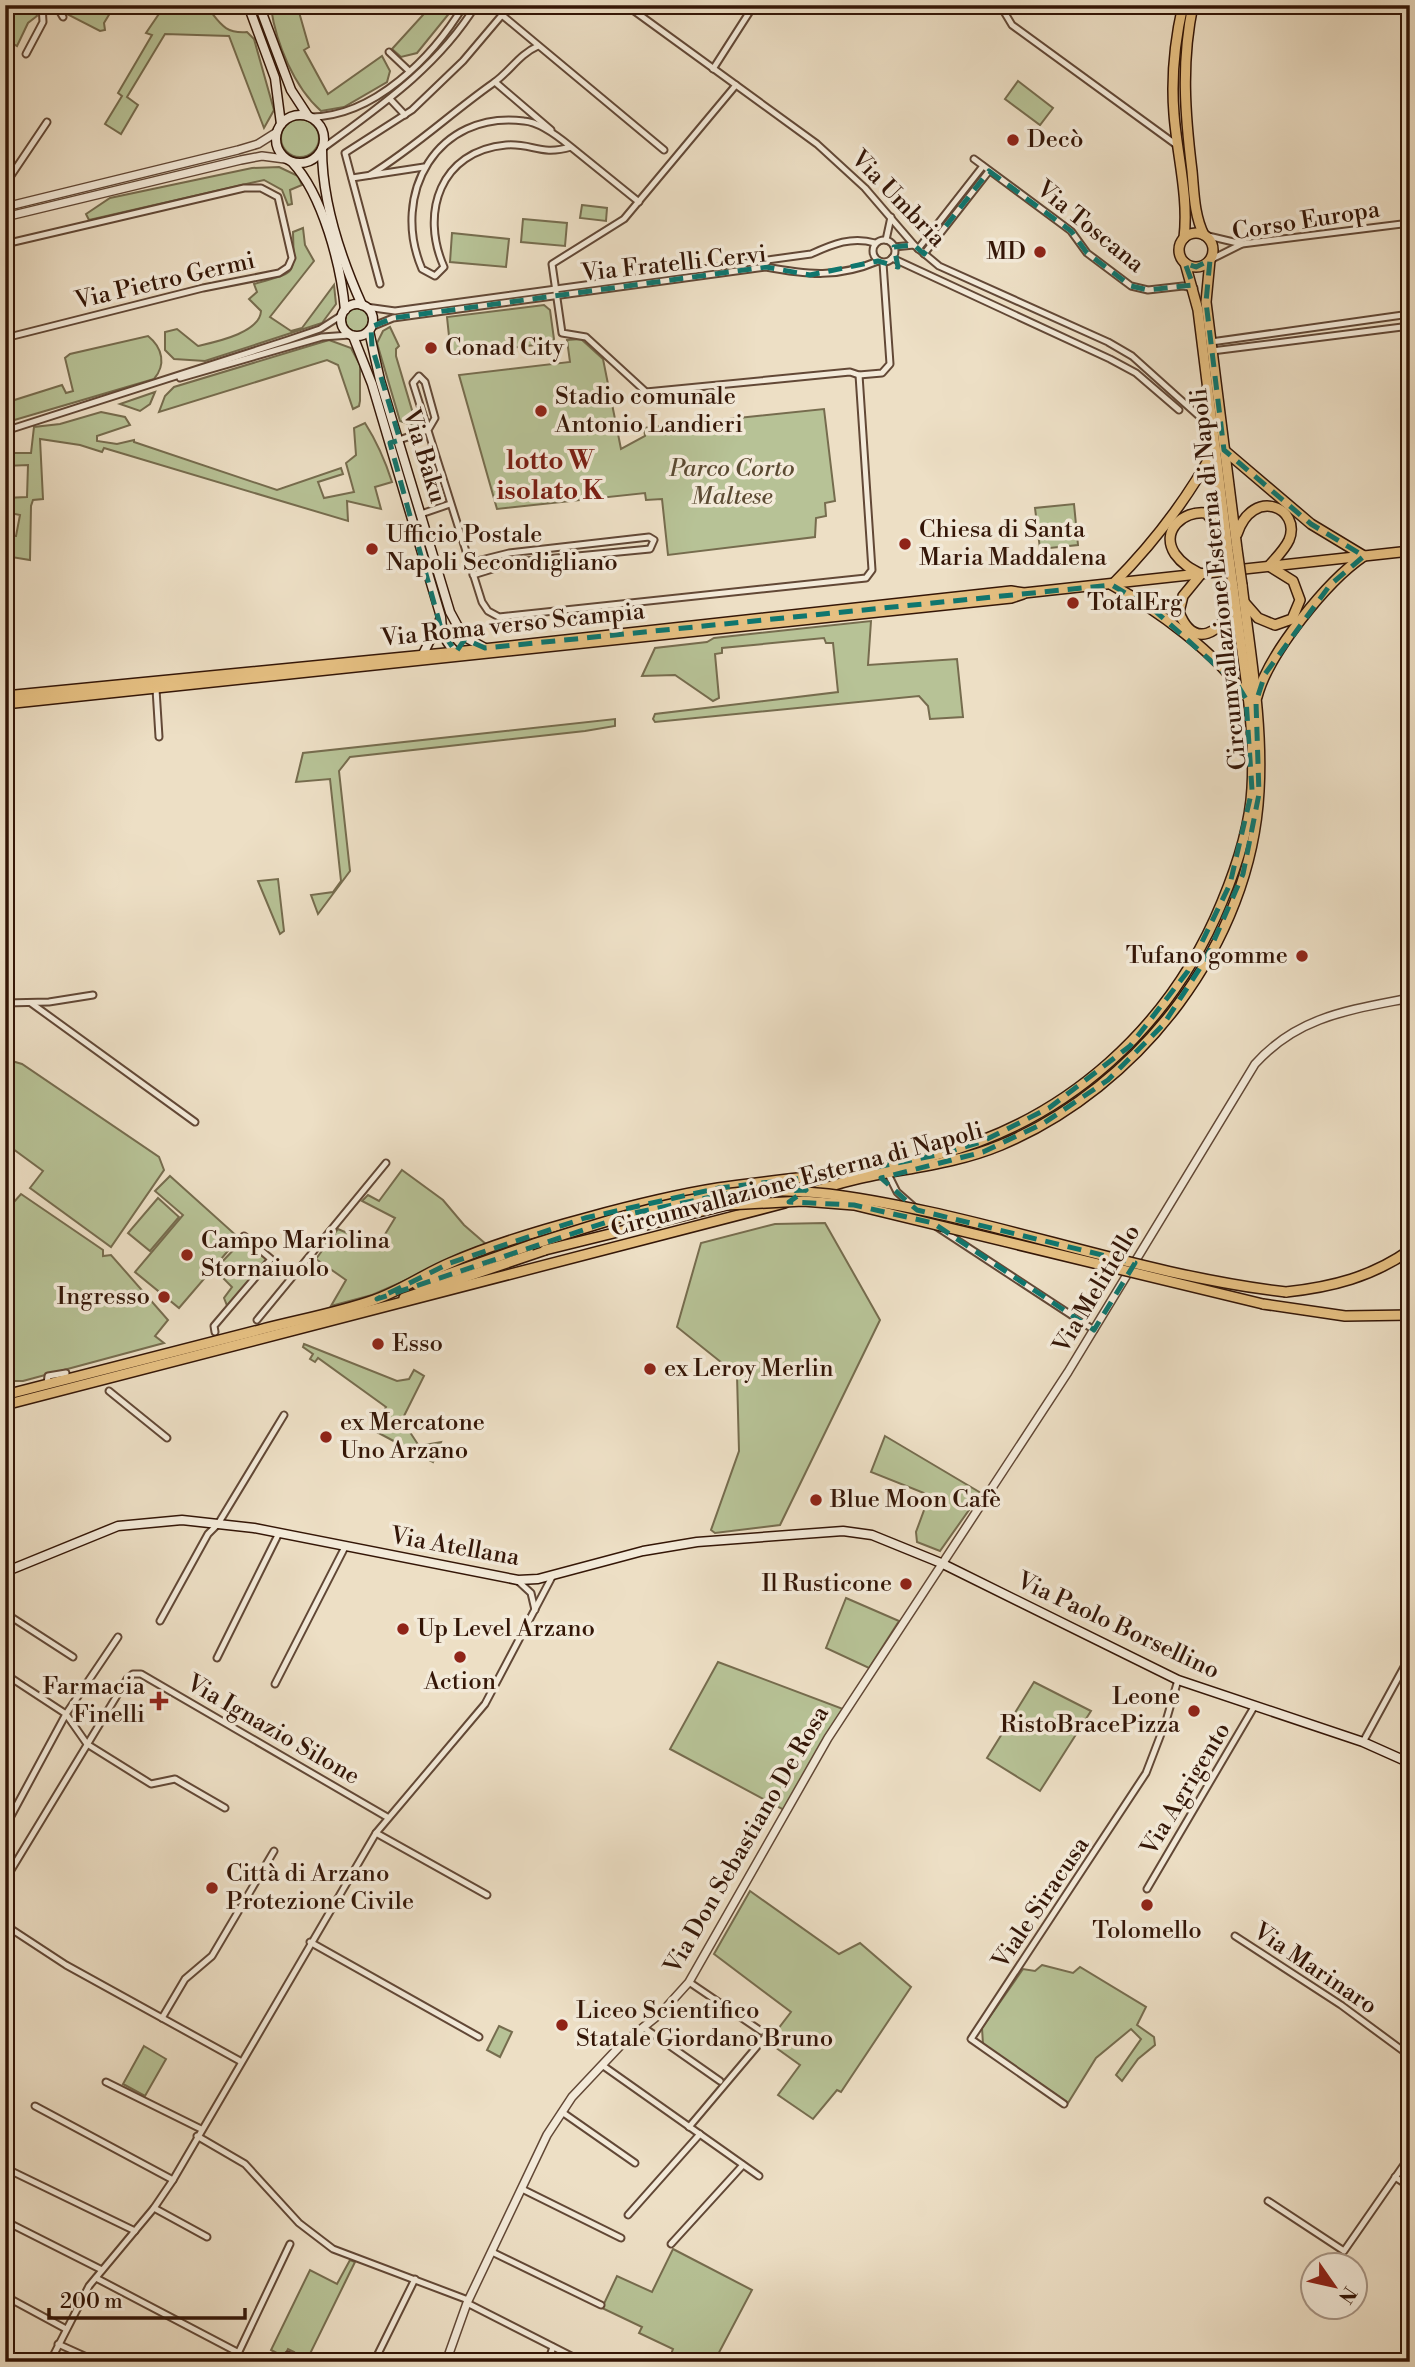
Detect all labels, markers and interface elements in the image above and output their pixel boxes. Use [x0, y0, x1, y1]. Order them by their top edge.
place label: Decò [1027, 125, 1083, 155]
marker: Decò [1005, 132, 1021, 148]
street label: Via Umbria [844, 143, 952, 254]
street label: Via Toscana [1029, 174, 1151, 280]
street label: Corso Europa [1230, 194, 1383, 247]
place label: MD [986, 237, 1026, 267]
street label: Via Fratelli Cervi [579, 239, 768, 289]
marker: MD [1032, 244, 1048, 260]
street label: Via Pietro Germi [71, 246, 258, 317]
place label: Conad City [445, 333, 565, 363]
marker: Conad City [423, 340, 439, 356]
place label: Stadio comunale Antonio Landieri [554, 382, 743, 440]
street label: Circumvallazione Esterna di Napoli [1184, 386, 1254, 772]
marker: Stadio comunale Antonio Landieri [533, 403, 549, 419]
street label: Via Baku [395, 404, 453, 507]
district label: lotto W isolato K [496, 445, 605, 507]
park label: Parco Corto Maltese [668, 454, 795, 512]
place label: Chiesa di Santa Maria Maddalena [919, 515, 1108, 573]
place label: Ufficio Postale Napoli Secondigliano [386, 520, 618, 578]
marker: Chiesa di Santa Maria Maddalena [897, 536, 913, 552]
marker: Ufficio Postale Napoli Secondigliano [364, 541, 380, 557]
place label: TotalErg [1087, 588, 1183, 618]
marker: TotalErg [1065, 595, 1081, 611]
street label: Via Roma verso Scampia [379, 596, 647, 654]
place label: Tufano gomme [1126, 941, 1288, 971]
marker: Tufano gomme [1294, 948, 1310, 964]
street label: Circumvallazione Esterna di Napoli [608, 1116, 986, 1244]
street label: Via Melitiello [1046, 1219, 1147, 1360]
place label: Campo Mariolina Stornaiuolo [201, 1226, 391, 1284]
marker: Campo Mariolina Stornaiuolo [179, 1247, 195, 1263]
place label: Ingresso [57, 1282, 150, 1312]
marker: Ingresso [156, 1289, 172, 1305]
place label: Esso [392, 1329, 443, 1359]
marker: Esso [370, 1336, 386, 1352]
place label: ex Leroy Merlin [664, 1354, 833, 1384]
marker: ex Leroy Merlin [642, 1361, 658, 1377]
place label: ex Mercatone Uno Arzano [340, 1408, 485, 1466]
marker: ex Mercatone Uno Arzano [318, 1429, 334, 1445]
place label: Blue Moon Cafè [829, 1485, 1001, 1515]
marker: Blue Moon Cafè [808, 1492, 824, 1508]
street label: Via Atellana [387, 1521, 523, 1573]
street label: Via Paolo Borsellino [1011, 1565, 1224, 1686]
place label: Il Rusticone [761, 1569, 892, 1599]
marker: Il Rusticone [898, 1576, 914, 1592]
place label: Up Level Arzano [417, 1614, 595, 1644]
marker: Up Level Arzano [395, 1621, 411, 1637]
marker: Action [452, 1649, 468, 1665]
place label: Action [423, 1667, 496, 1697]
street label: Via Ignazio Silone [180, 1668, 365, 1792]
place label: Farmacia Finelli [42, 1672, 146, 1730]
place label: Leone RistoBracePizza [1000, 1682, 1181, 1740]
marker: Farmacia Finelli [151, 1693, 167, 1709]
street label: Via Don Sebastiano De Rosa [657, 1700, 836, 1980]
marker: Leone RistoBracePizza [1186, 1703, 1202, 1719]
street label: Via Agrigento [1134, 1717, 1237, 1862]
street label: Viale Siracusa [985, 1831, 1097, 1975]
place label: Città di Arzano Protezione Civile [226, 1859, 414, 1917]
marker: Città di Arzano Protezione Civile [204, 1880, 220, 1896]
marker: Tolomello [1139, 1897, 1155, 1913]
place label: Tolomello [1092, 1916, 1202, 1946]
street label: Via Marinaro [1247, 1916, 1383, 2021]
place label: Liceo Scientifico Statale Giordano Bruno [576, 1996, 833, 2054]
marker: Liceo Scientifico Statale Giordano Bruno [554, 2017, 570, 2033]
north arrow [1300, 2252, 1370, 2322]
scale bar [49, 2276, 245, 2320]
text: N [1333, 2282, 1361, 2308]
text: 200 m [60, 2289, 123, 2315]

